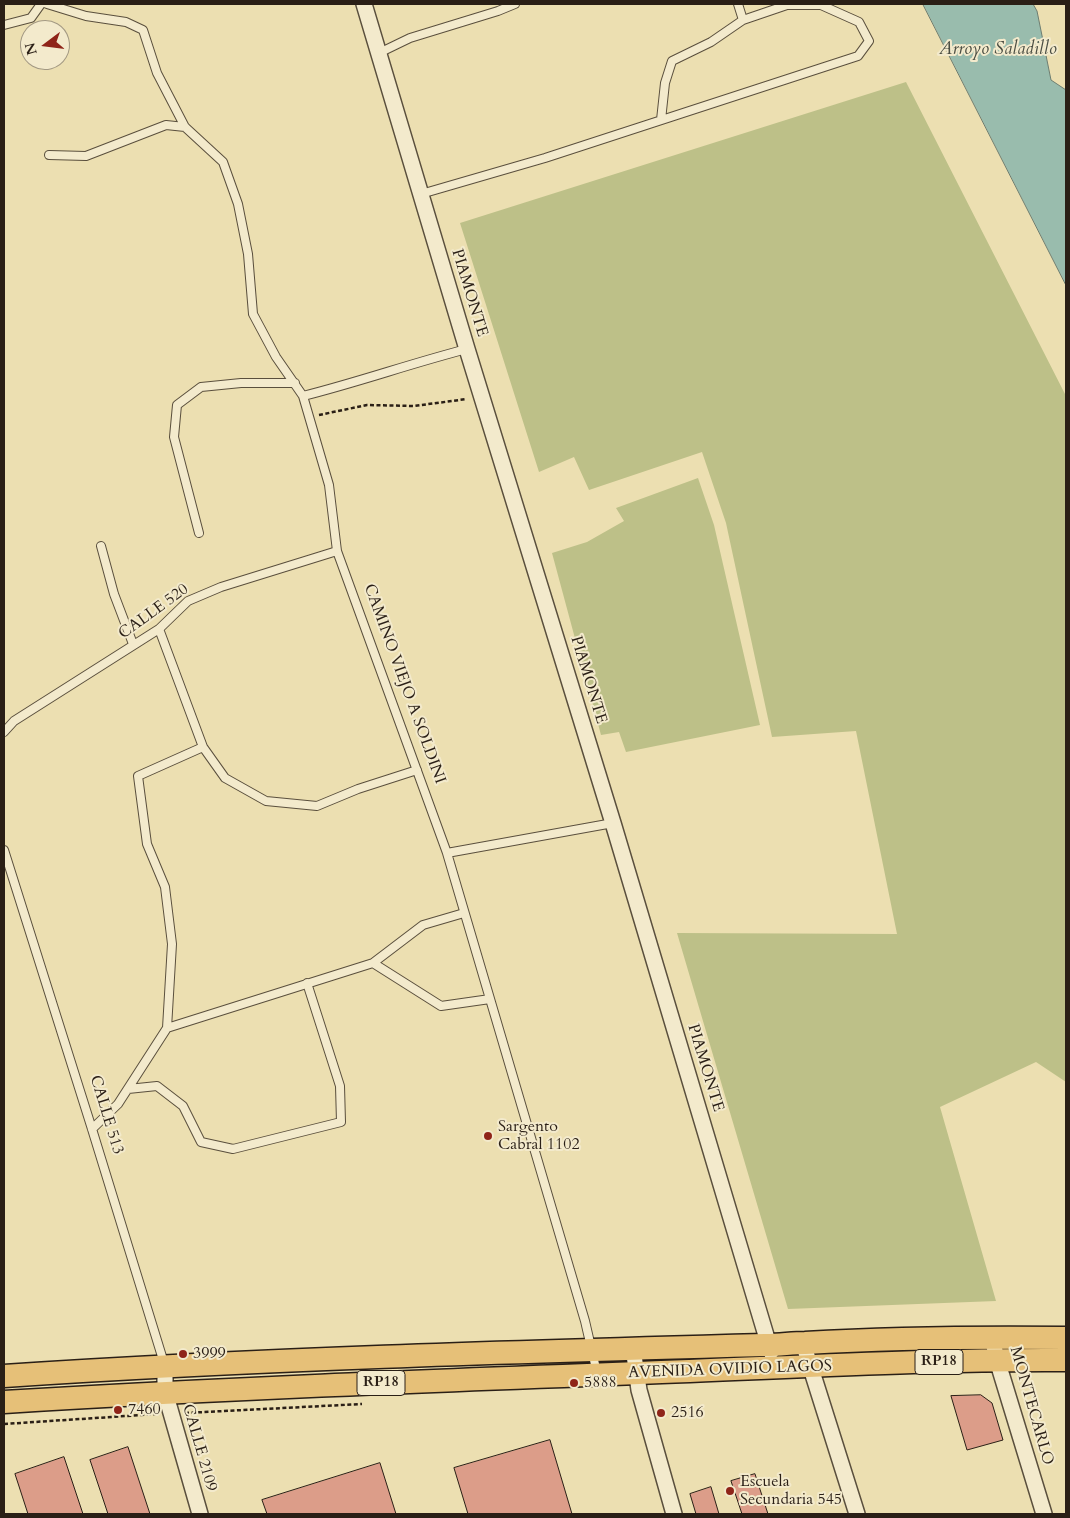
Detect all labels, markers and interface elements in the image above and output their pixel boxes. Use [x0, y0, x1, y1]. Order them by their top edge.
north arrow [20, 20, 70, 70]
water label: Arroyo Saladillo [939, 39, 1057, 61]
text: N [20, 40, 42, 57]
street label: PIAMONTE [447, 247, 491, 339]
street label: CALLE 520 [115, 580, 193, 644]
street label: CAMINO VIEJO A SOLDINI [359, 581, 449, 787]
street label: PIAMONTE [566, 634, 610, 726]
street label: PIAMONTE [683, 1022, 727, 1114]
street label: CALLE 513 [85, 1073, 127, 1157]
place label: Sargento Cabral 1102 [498, 1117, 580, 1155]
marker: Sargento Cabral 1102 [482, 1130, 494, 1142]
place label: 3999 [193, 1344, 226, 1364]
street label: MONTECARLO [1005, 1345, 1057, 1467]
marker: 3999 [177, 1348, 189, 1360]
road number: RP18 [915, 1350, 963, 1374]
street label: AVENIDA OVIDIO LAGOS [628, 1357, 832, 1383]
road number: RP18 [357, 1370, 405, 1396]
place label: 5888 [584, 1373, 617, 1393]
marker: 5888 [568, 1377, 580, 1389]
place label: 7460 [128, 1400, 161, 1420]
street label: CALLE 2109 [177, 1402, 221, 1494]
place label: 2516 [671, 1403, 704, 1423]
marker: 7460 [112, 1404, 124, 1416]
marker: 2516 [655, 1407, 667, 1419]
place label: Escuela Secundaria 545 [740, 1472, 842, 1510]
marker: Escuela Secundaria 545 [724, 1485, 736, 1497]

